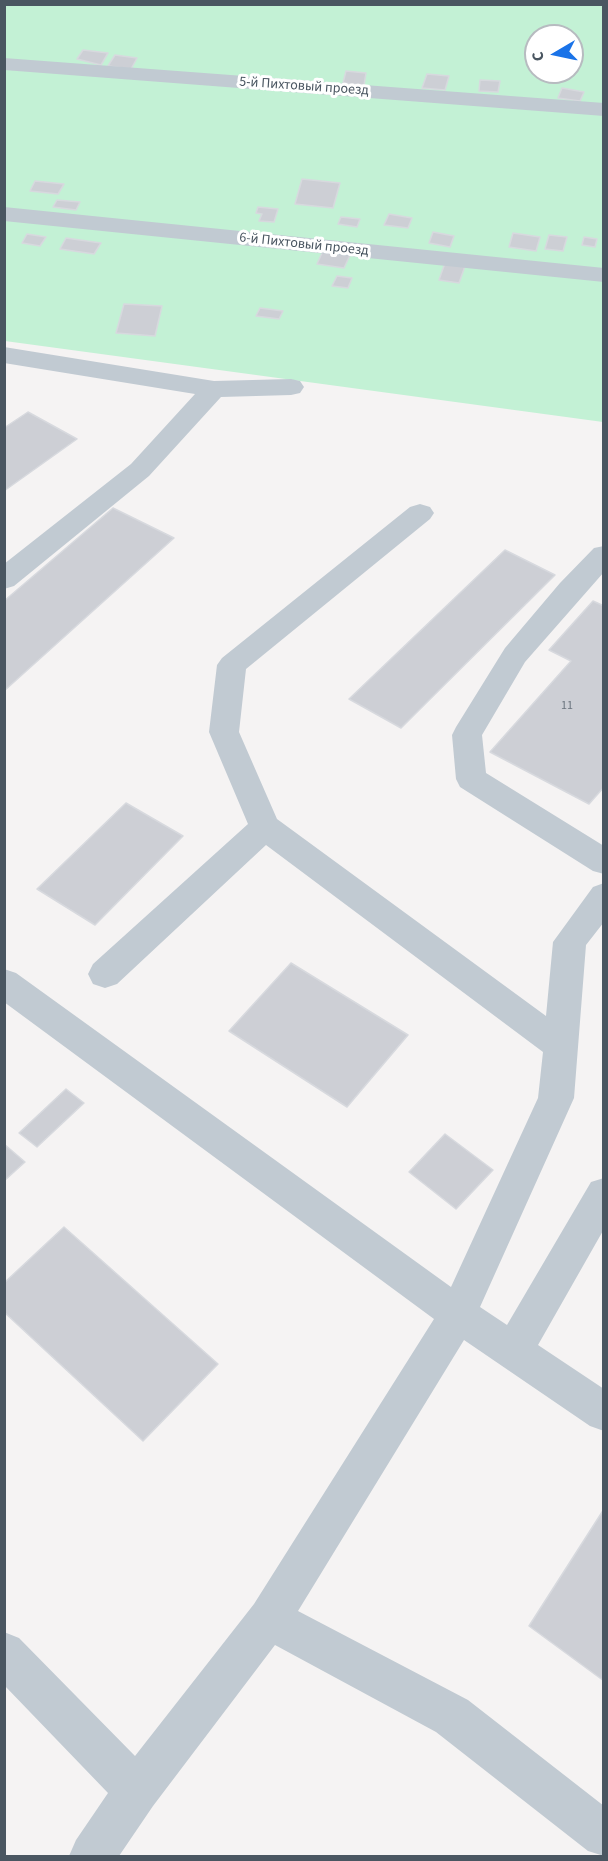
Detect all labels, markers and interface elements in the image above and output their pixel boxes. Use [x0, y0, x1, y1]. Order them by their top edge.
north arrow [524, 24, 584, 84]
text: С [527, 50, 550, 63]
street label: 5-й Пихтовый проезд [239, 74, 369, 100]
street label: 6-й Пихтовый проезд [239, 230, 369, 260]
house number: 11 [561, 699, 573, 713]

